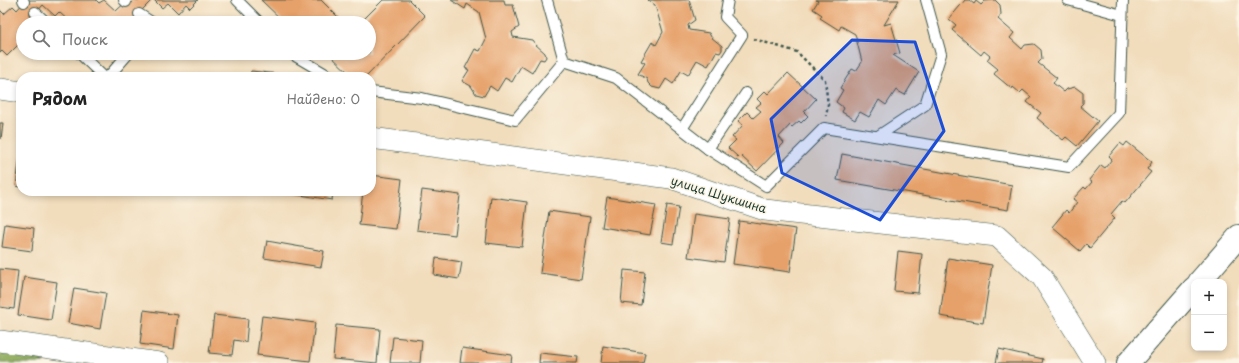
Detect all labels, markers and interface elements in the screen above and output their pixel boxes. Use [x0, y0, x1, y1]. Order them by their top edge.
search box [16, 16, 376, 60]
icon: search [30, 27, 52, 49]
text: Поиск [62, 27, 108, 50]
text: Рядом [32, 85, 87, 111]
text: Найдено: 0 [287, 89, 360, 108]
street label: улица Шукшина [669, 171, 770, 217]
map controls [1191, 279, 1227, 351]
button: + [1191, 279, 1227, 315]
button: − [1191, 315, 1227, 351]

